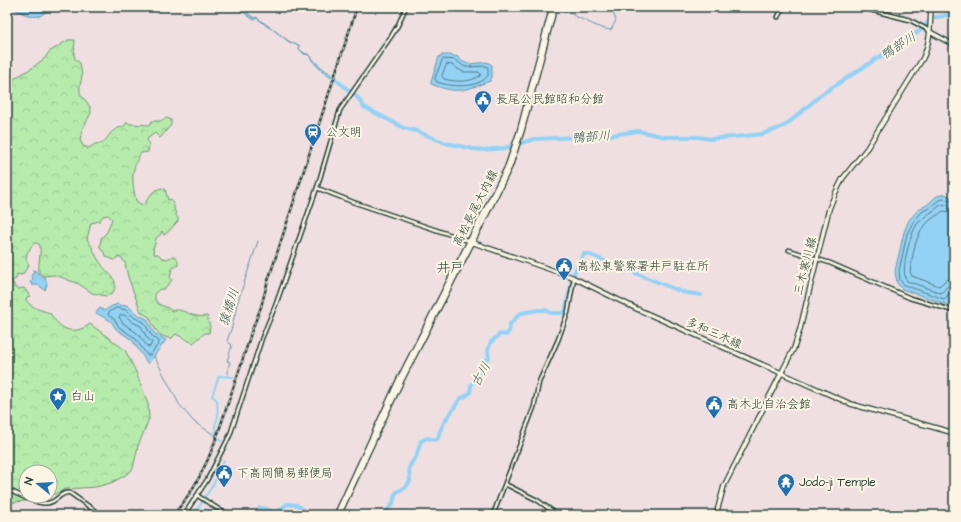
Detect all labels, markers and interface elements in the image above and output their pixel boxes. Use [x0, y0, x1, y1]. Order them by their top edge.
water label: 鴨部川 [877, 28, 920, 64]
public building icon: 長尾公民館昭和分館 [473, 89, 493, 114]
place label: 長尾公民館昭和分館 [496, 91, 604, 108]
station icon: 公文明 [303, 122, 323, 147]
place label: 公文明 [326, 124, 362, 141]
water label: 鴨部川 [571, 127, 611, 147]
street label: 高松長尾大内線 [449, 167, 502, 250]
street label: 三木寒川線 [790, 235, 821, 297]
public building icon: 高松東警察署井戸駐在所 [554, 256, 574, 281]
district label: 井戸 [436, 258, 464, 278]
place label: 高松東警察署井戸駐在所 [577, 258, 709, 275]
water label: 猿橋川 [214, 286, 244, 329]
street label: 多和三木線 [683, 313, 745, 353]
water label: 古川 [467, 359, 495, 390]
place icon: 白山 [48, 386, 68, 411]
place label: 白山 [71, 388, 95, 405]
public building icon: 高木北自治会館 [704, 394, 724, 419]
place label: 高木北自治会館 [727, 396, 811, 413]
public building icon: 下高岡簡易郵便局 [214, 463, 234, 488]
north arrow [18, 464, 58, 504]
place label: 下高岡簡易郵便局 [237, 465, 333, 482]
temple icon: Jodo-ji Temple [776, 472, 796, 497]
place label: Jodo-ji Temple [799, 474, 876, 491]
text: N [21, 475, 37, 487]

